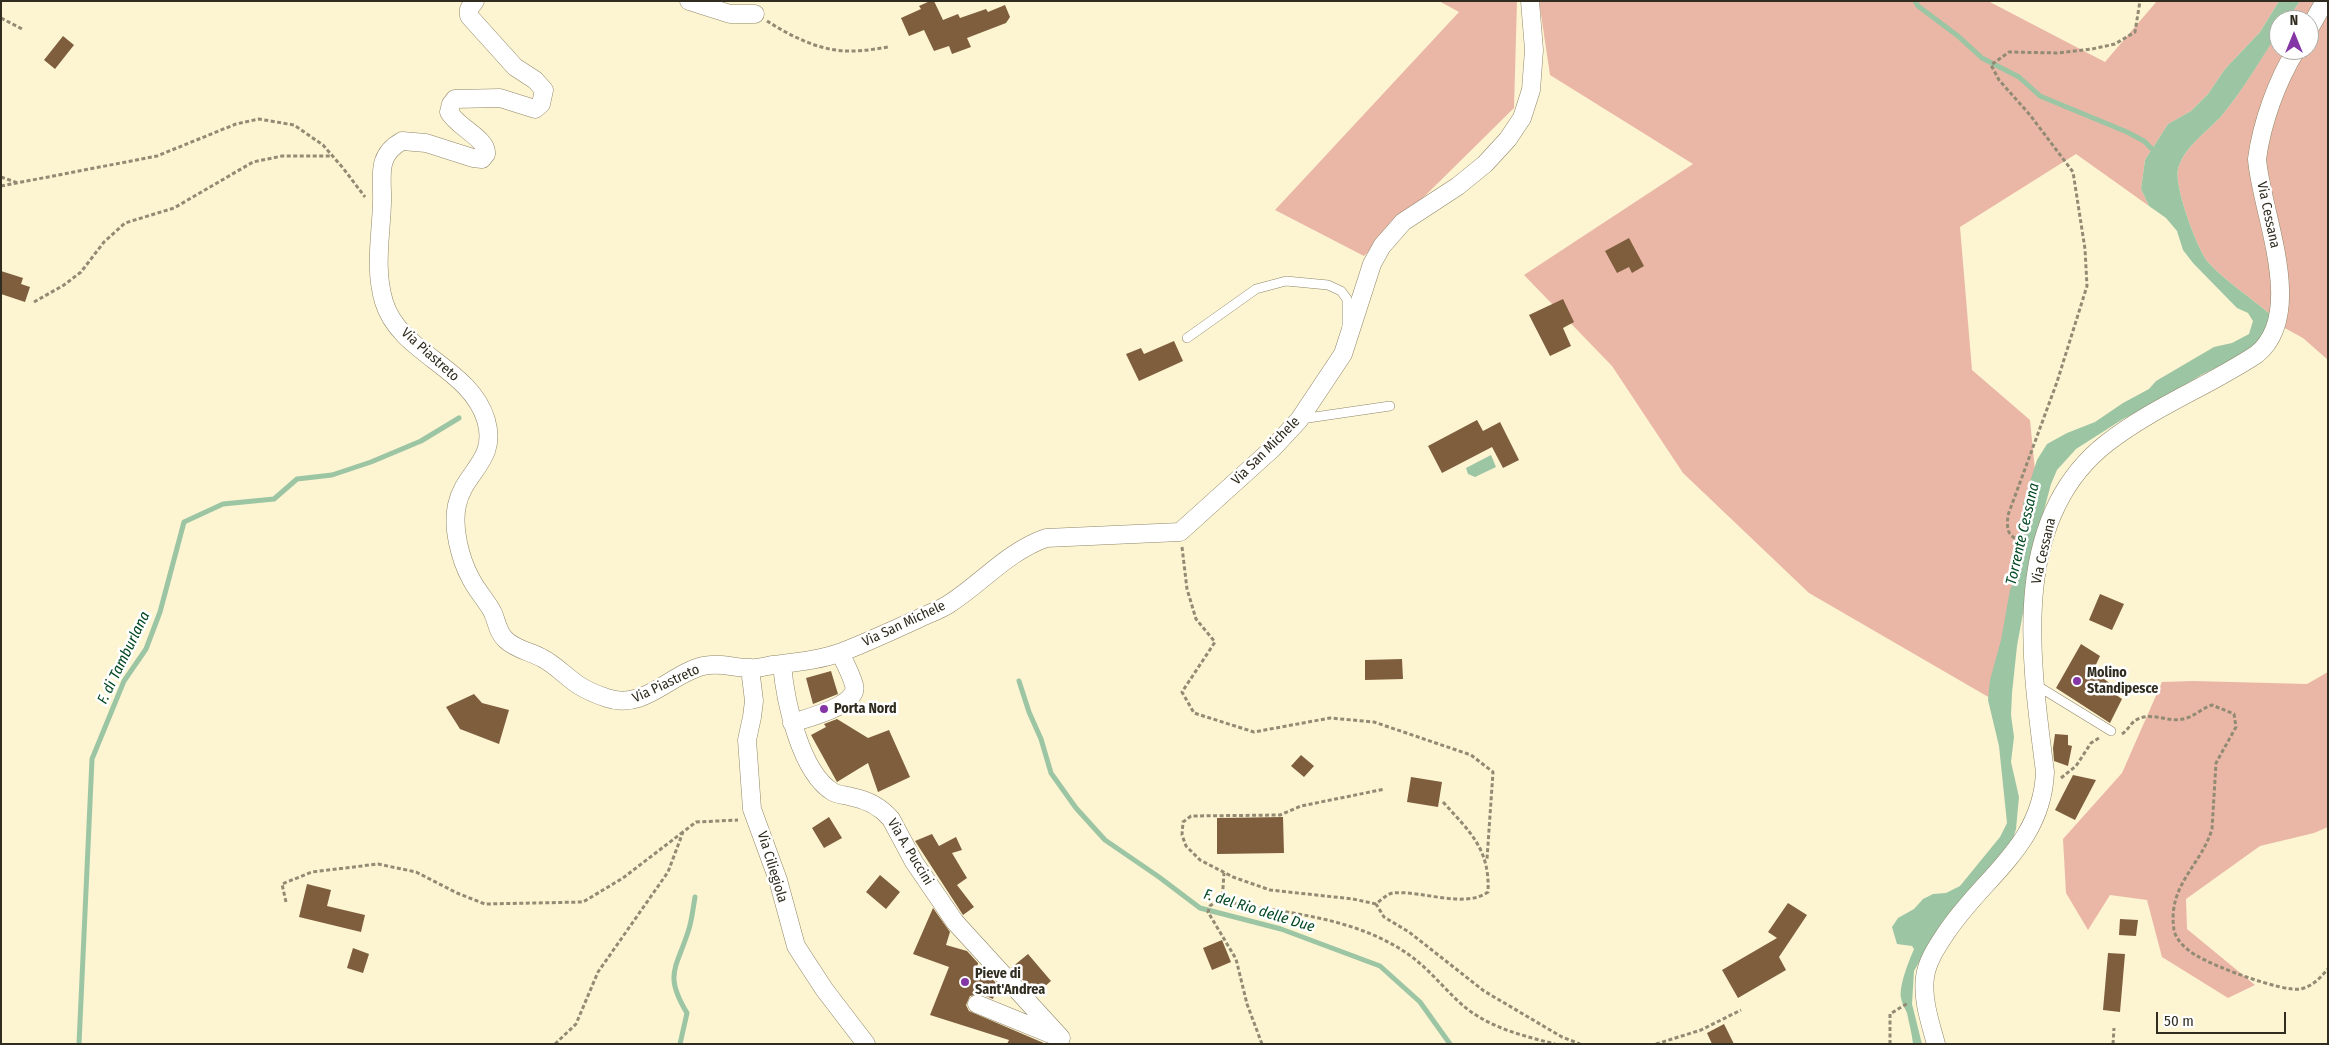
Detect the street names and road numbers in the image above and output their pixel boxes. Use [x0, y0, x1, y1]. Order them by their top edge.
street label: Via Cessana [2253, 180, 2283, 250]
street label: Via Piastreto [398, 325, 462, 385]
street label: Via San Michele [1228, 413, 1304, 489]
street label: Via Cessana [2028, 516, 2060, 586]
street label: Via San Michele [860, 597, 948, 651]
street label: Via Piastreto [630, 661, 702, 707]
street label: Via A. Puccini [884, 816, 936, 888]
street label: Via Ciliegiola [753, 829, 791, 905]

